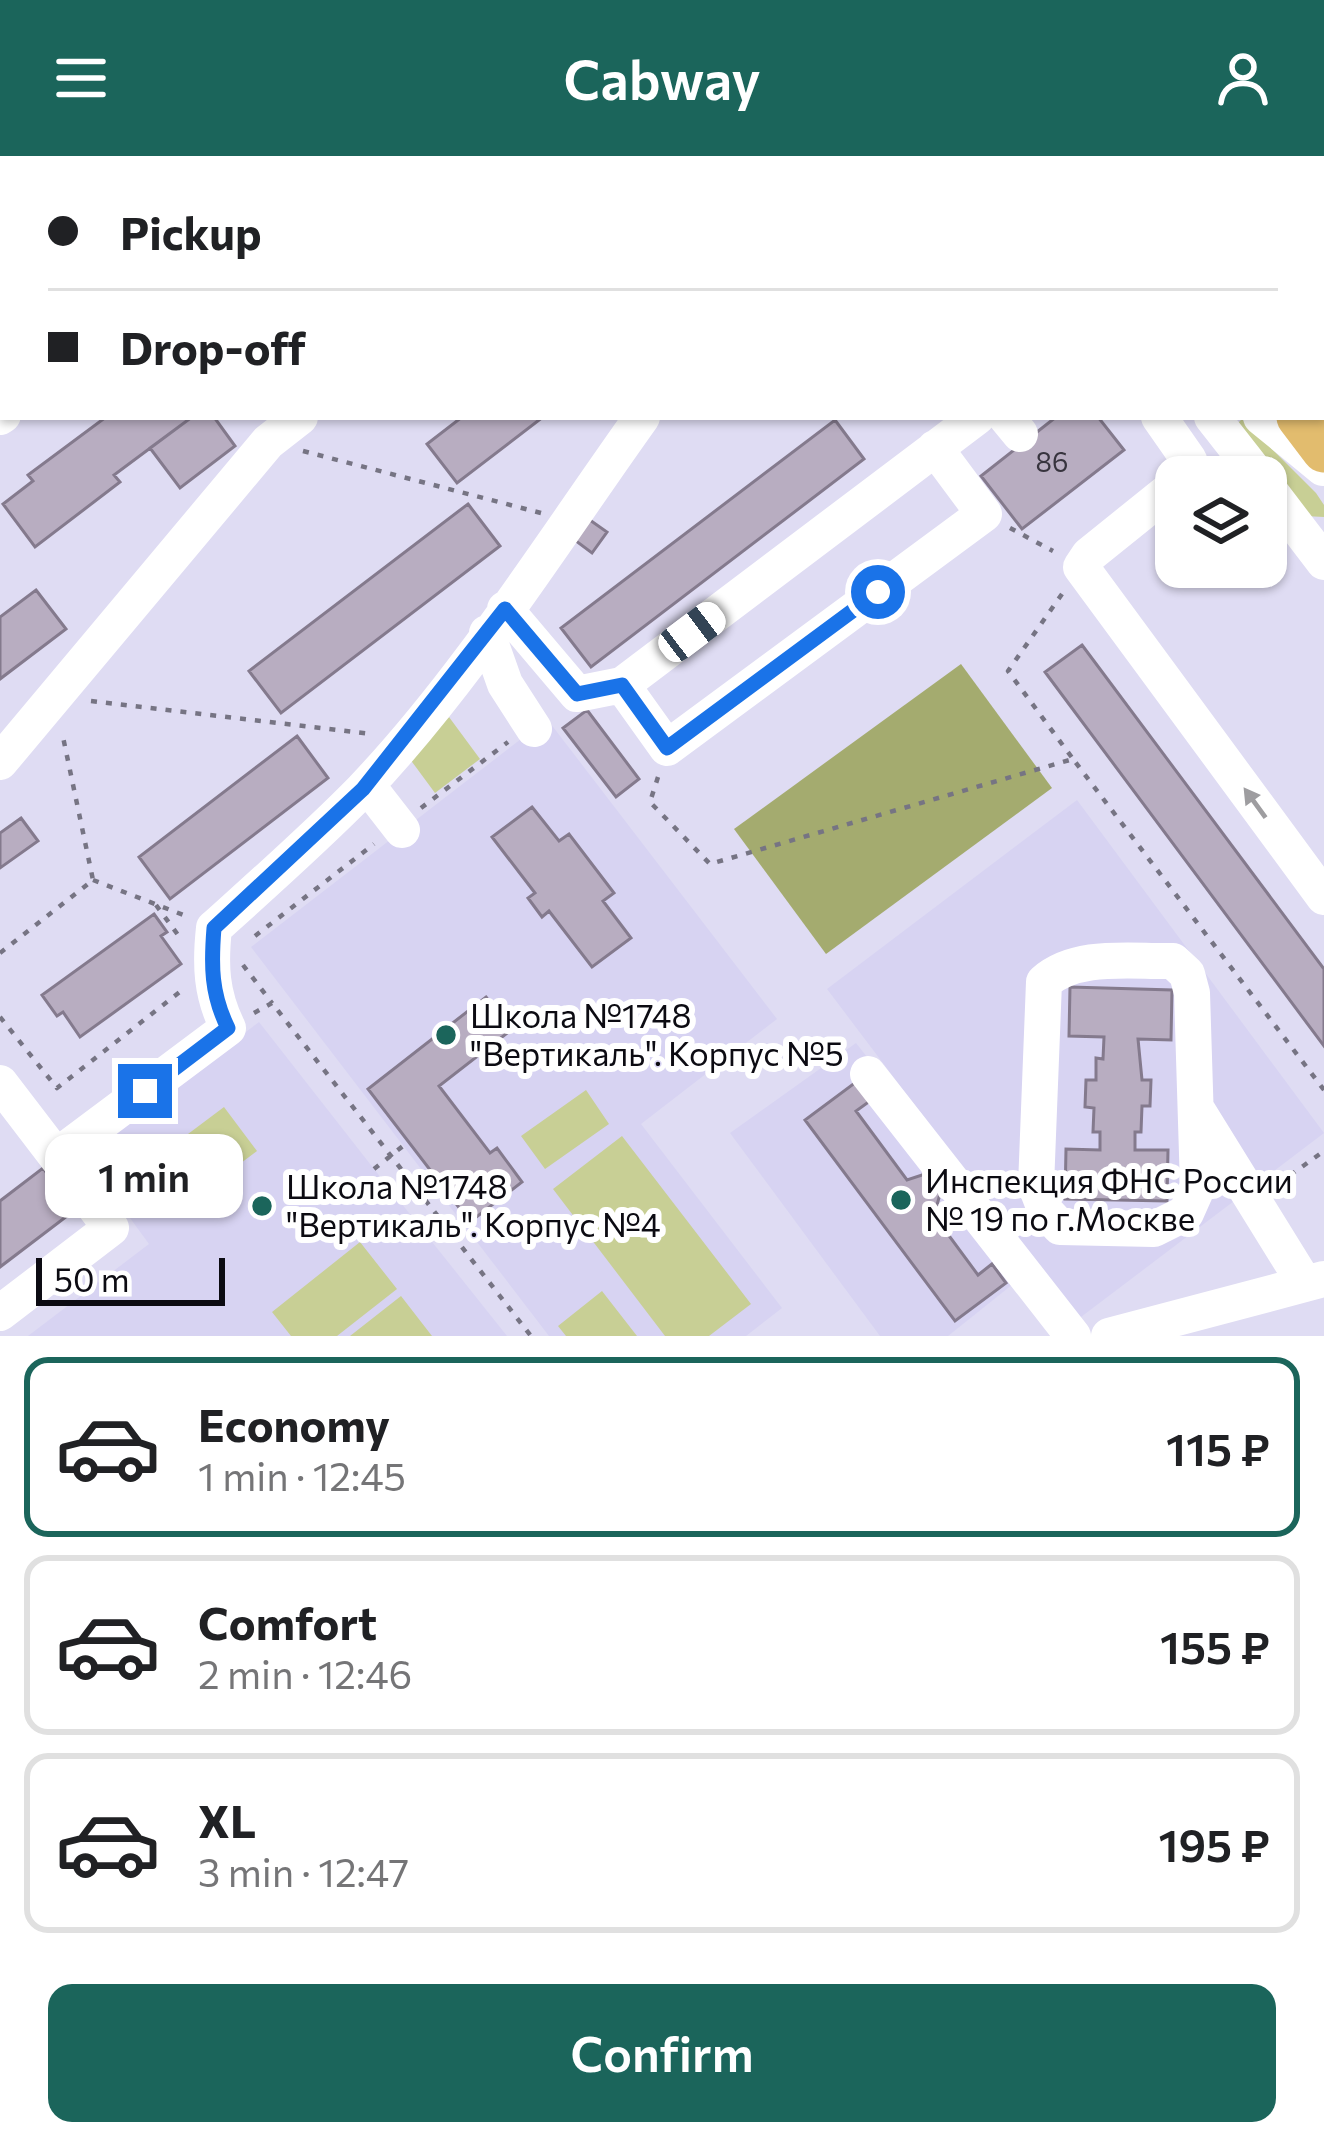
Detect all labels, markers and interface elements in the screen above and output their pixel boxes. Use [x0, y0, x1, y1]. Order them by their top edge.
icon: menu [48, 45, 114, 111]
text: Cabway [563, 45, 761, 111]
icon: person [1210, 45, 1276, 111]
text: Pickup [120, 204, 262, 259]
text: Drop-off [120, 319, 306, 374]
house number: 86 [1036, 445, 1068, 478]
map controls [1155, 456, 1287, 588]
button: layers [1155, 456, 1287, 588]
route start [851, 565, 905, 619]
car [652, 596, 732, 668]
one-way arrow [1243, 787, 1267, 819]
place label: Школа №1748 "Вертикаль". Корпус №5 [470, 994, 844, 1073]
marker: Школа №1748 "Вертикаль". Корпус №5 [433, 1022, 459, 1048]
route end [118, 1064, 172, 1118]
callout: 1 min [46, 1133, 244, 1217]
text: 1 min [98, 1152, 190, 1200]
place label: Инспекция ФНС России № 19 по г.Москве [925, 1159, 1293, 1238]
place label: Школа №1748 "Вертикаль". Корпус №4 [286, 1165, 660, 1244]
marker: Инспекция ФНС России № 19 по г.Москве [888, 1187, 914, 1213]
marker: Школа №1748 "Вертикаль". Корпус №4 [249, 1193, 275, 1219]
scale bar [36, 1252, 225, 1305]
text: 50 m [54, 1258, 130, 1299]
icon: car [54, 1393, 162, 1501]
text: Economy [198, 1396, 390, 1451]
text: 115 ₽ [1166, 1420, 1270, 1475]
text: 1 min · 12:45 [198, 1451, 406, 1499]
icon: car [54, 1591, 162, 1699]
text: Comfort [198, 1594, 377, 1649]
text: 155 ₽ [1160, 1618, 1270, 1673]
text: 2 min · 12:46 [198, 1649, 412, 1697]
icon: car [54, 1789, 162, 1897]
text: XL [198, 1792, 256, 1847]
text: 195 ₽ [1158, 1816, 1270, 1871]
text: 3 min · 12:47 [198, 1847, 409, 1895]
button: Confirm [48, 1984, 1276, 2122]

